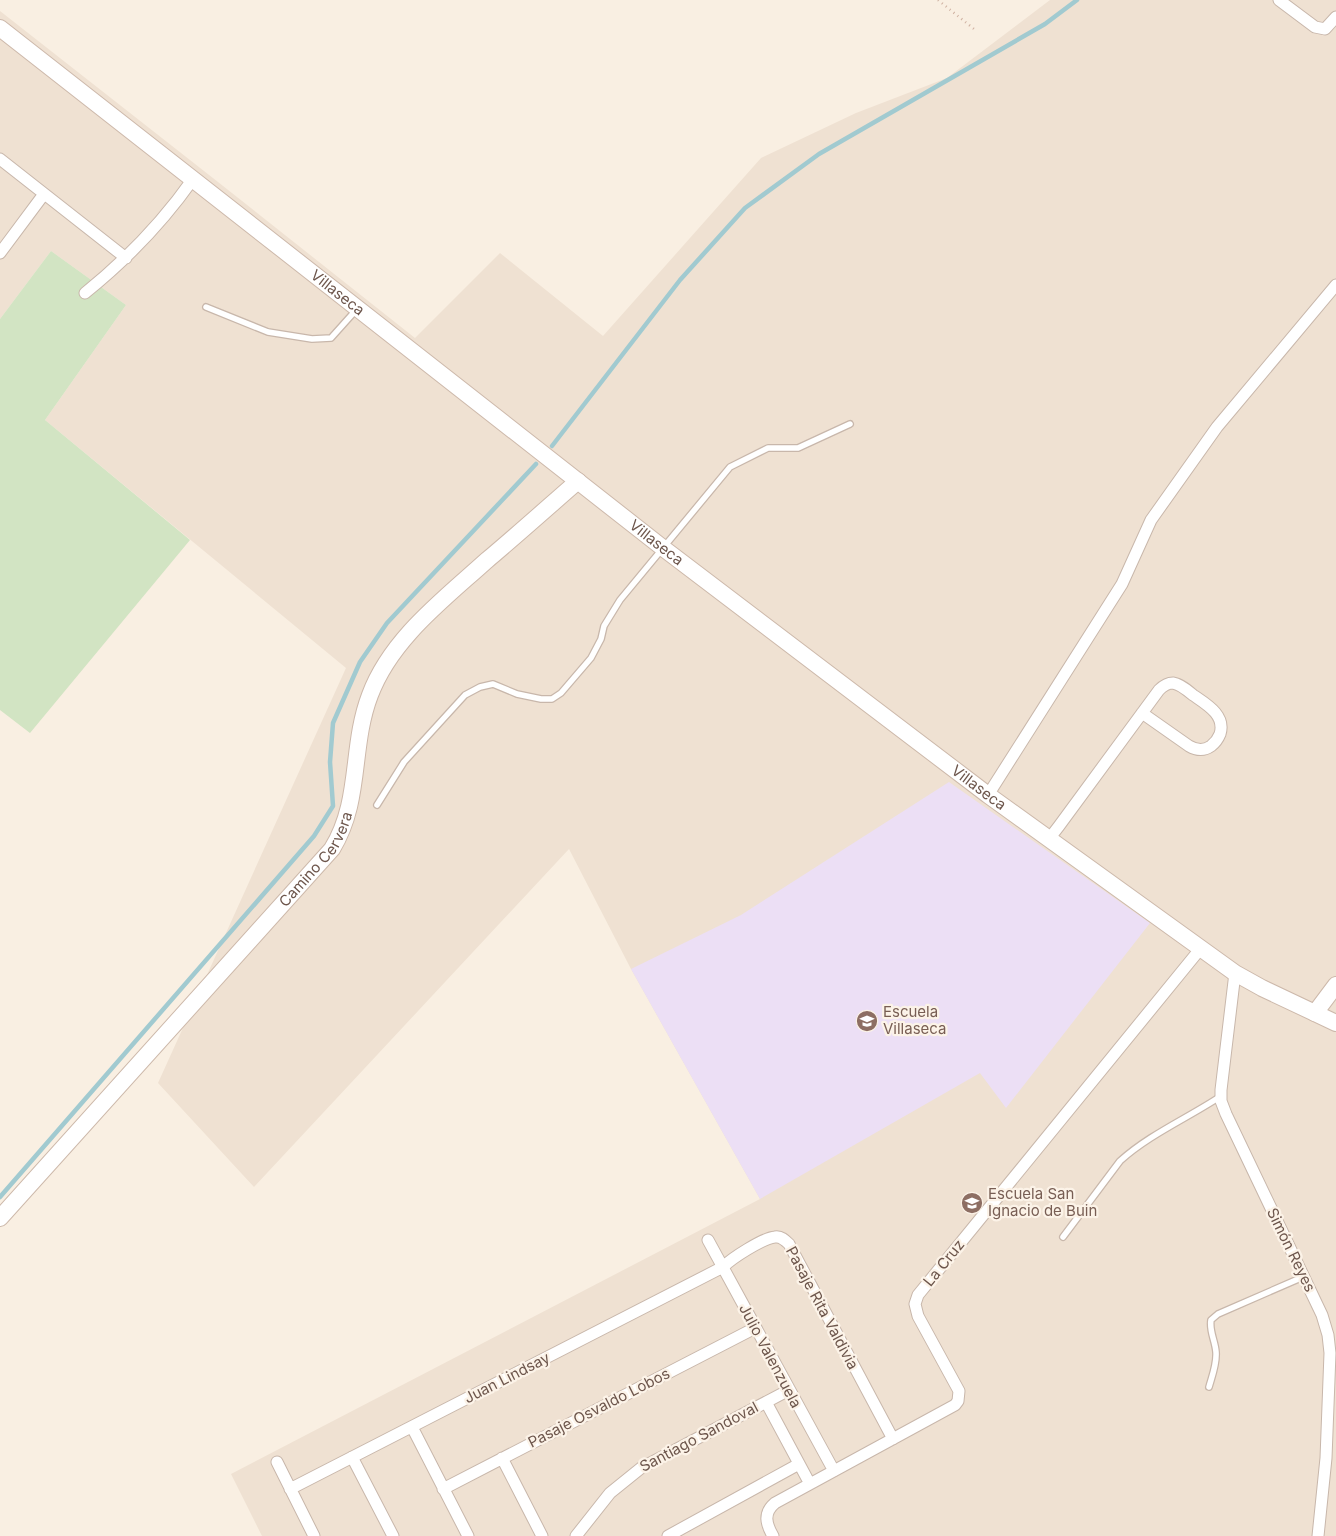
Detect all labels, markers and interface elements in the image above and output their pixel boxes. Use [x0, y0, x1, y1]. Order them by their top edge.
street label: Villaseca [307, 265, 369, 319]
street label: Villaseca [626, 515, 688, 569]
street label: Villaseca [948, 761, 1010, 814]
street label: Camino Cervera [275, 809, 356, 911]
place label: Escuela Villaseca [883, 1002, 946, 1038]
school or university icon: Escuela Villaseca [855, 1009, 879, 1033]
place label: Escuela San Ignacio de Buin [988, 1184, 1097, 1220]
school or university icon: Escuela San Ignacio de Buin [960, 1191, 984, 1215]
street label: Simón Reyes [1263, 1205, 1320, 1295]
street label: La Cruz [919, 1235, 968, 1290]
street label: Pasaje Rita Valdivia [782, 1243, 863, 1373]
street label: Julio Valenzuela [735, 1300, 806, 1411]
street label: Juan Lindsay [461, 1348, 553, 1407]
street label: Pasaje Osvaldo Lobos [525, 1363, 673, 1452]
street label: Santiago Sandoval [636, 1397, 761, 1476]

